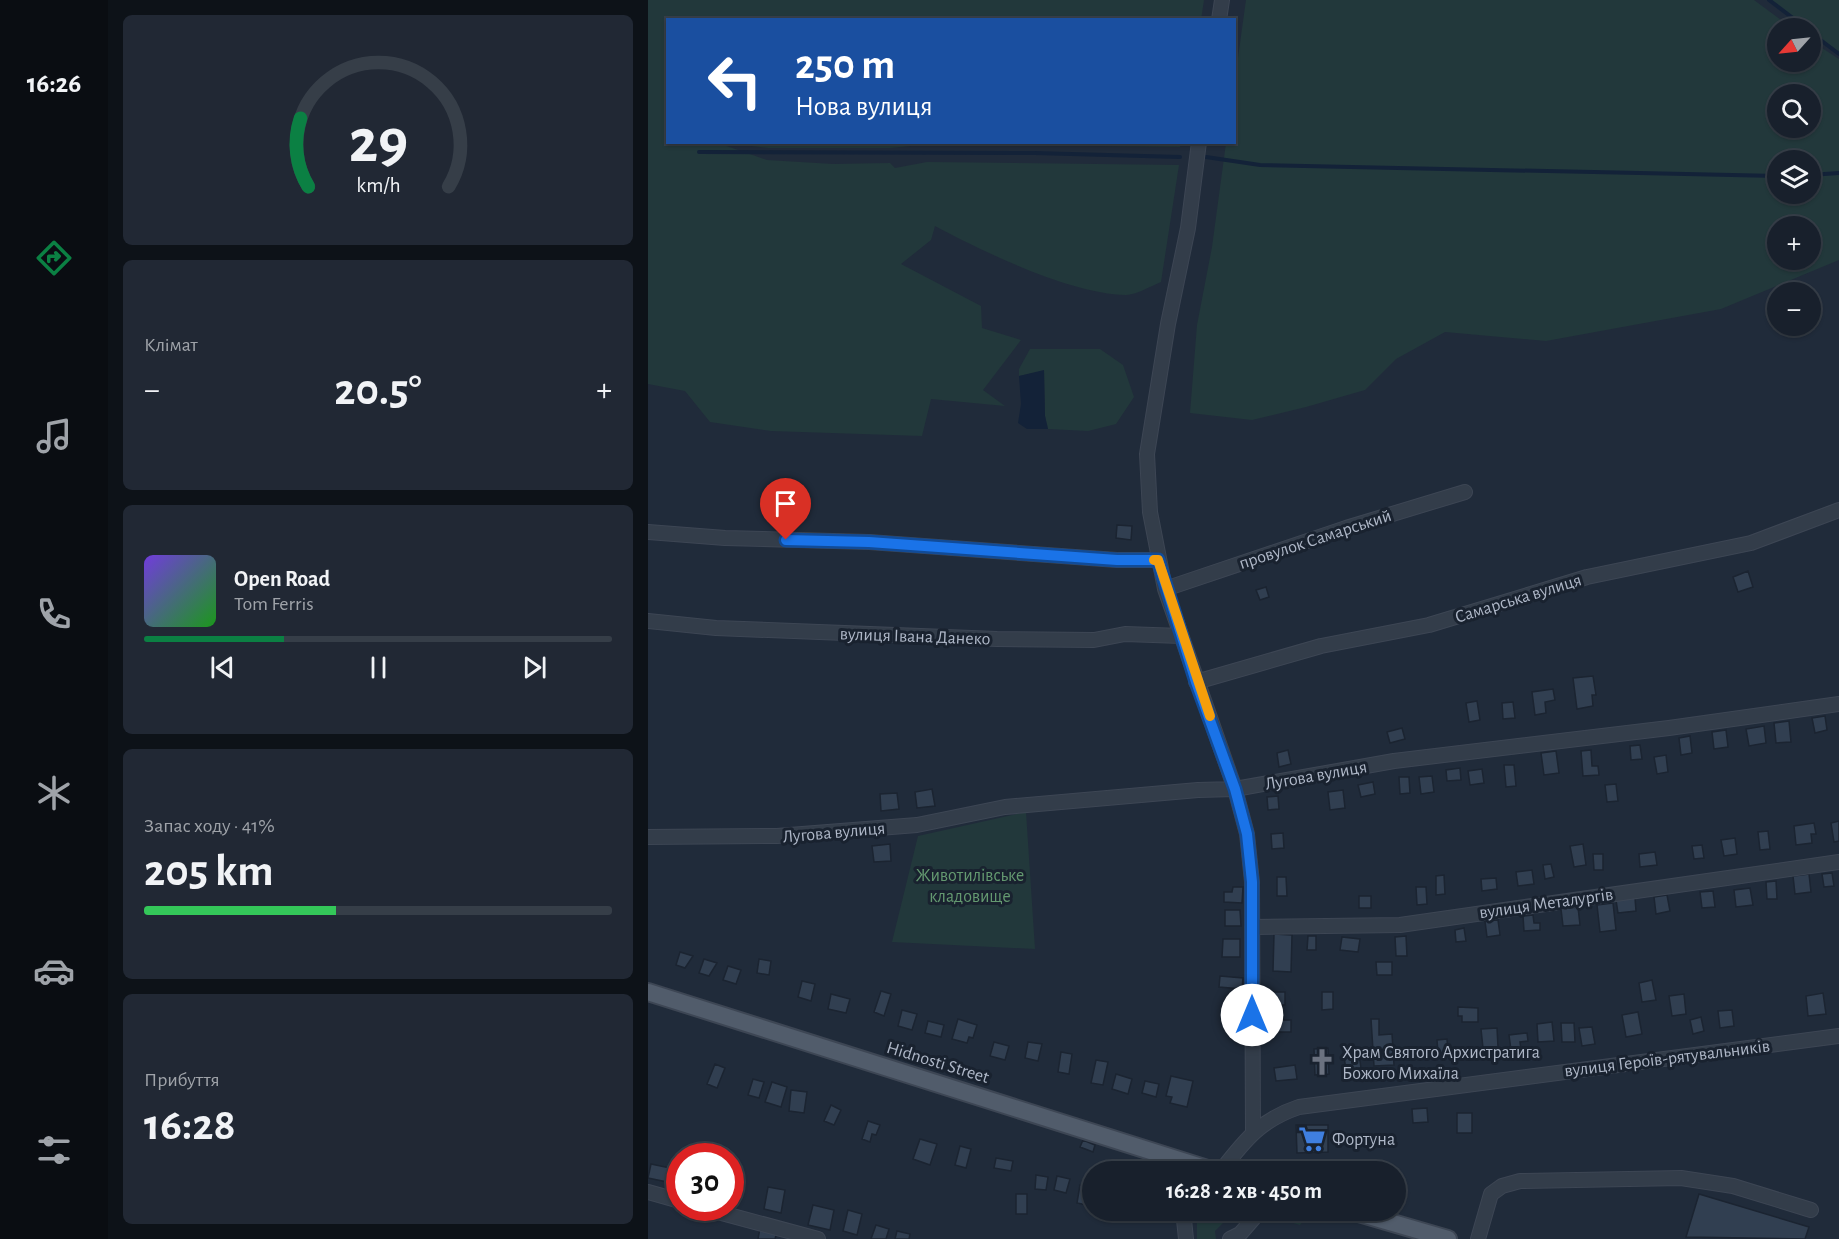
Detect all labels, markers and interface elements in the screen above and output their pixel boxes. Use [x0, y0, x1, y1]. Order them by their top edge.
north arrow [1767, 18, 1821, 72]
map controls [1767, 18, 1821, 336]
icon: left [696, 42, 774, 120]
text: 250 m [795, 44, 895, 86]
text: 16:26 [27, 70, 81, 97]
button: search [1767, 84, 1821, 138]
text: Нова вулиця [795, 93, 933, 120]
text: 29 [348, 111, 408, 173]
button: layers [1767, 150, 1821, 204]
text: km/h [356, 175, 400, 196]
button: + [1767, 216, 1821, 270]
icon: directions [33, 237, 75, 279]
button: − [1767, 282, 1821, 336]
text: Клімат [144, 335, 198, 355]
text: 20.5° [334, 368, 422, 413]
text: − [144, 374, 160, 407]
text: + [596, 374, 612, 407]
icon: music [33, 415, 75, 457]
pin [760, 478, 811, 540]
icon: arrive [769, 487, 802, 520]
street label: провулок Самарський [1237, 507, 1394, 573]
text: Open Road [234, 568, 330, 590]
street label: Самарська вулиця [1453, 571, 1584, 627]
icon: phone [33, 593, 75, 635]
text: Tom Ferris [234, 594, 314, 614]
street label: вулиця Івана Данеко [839, 625, 991, 649]
icon: previous [206, 651, 239, 684]
icon: pause [362, 651, 395, 684]
icon: next [518, 651, 551, 684]
street label: Лугова вулиця [1264, 758, 1368, 794]
icon: climate [33, 772, 75, 814]
text: Запас ходу · 41% [144, 816, 275, 836]
street label: Лугова вулиця [782, 820, 886, 846]
text: 205 km [144, 849, 273, 894]
park label: Животилівське кладовище [916, 867, 1024, 906]
street label: вулиця Металургів [1478, 886, 1614, 922]
icon: car [33, 950, 75, 992]
position arrow [1220, 983, 1284, 1047]
street label: вулиця Героїв-рятувальників [1563, 1037, 1771, 1081]
street label: Hidnosti Street [884, 1039, 991, 1087]
place label: Храм Святого Архистратига Божого Михаїла [1342, 1044, 1540, 1083]
church icon: Храм Святого Архистратига Божого Михаїла [1307, 1047, 1337, 1077]
text: Прибуття [144, 1070, 220, 1090]
text: 16:28 [144, 1103, 236, 1148]
supermarket icon: Фортуна [1297, 1124, 1327, 1154]
icon: filters [33, 1129, 75, 1171]
place label: Фортуна [1332, 1131, 1395, 1149]
speed limit sign: 30 [666, 1143, 744, 1221]
text: 16:28 · 2 хв · 450 m [1166, 1180, 1322, 1202]

